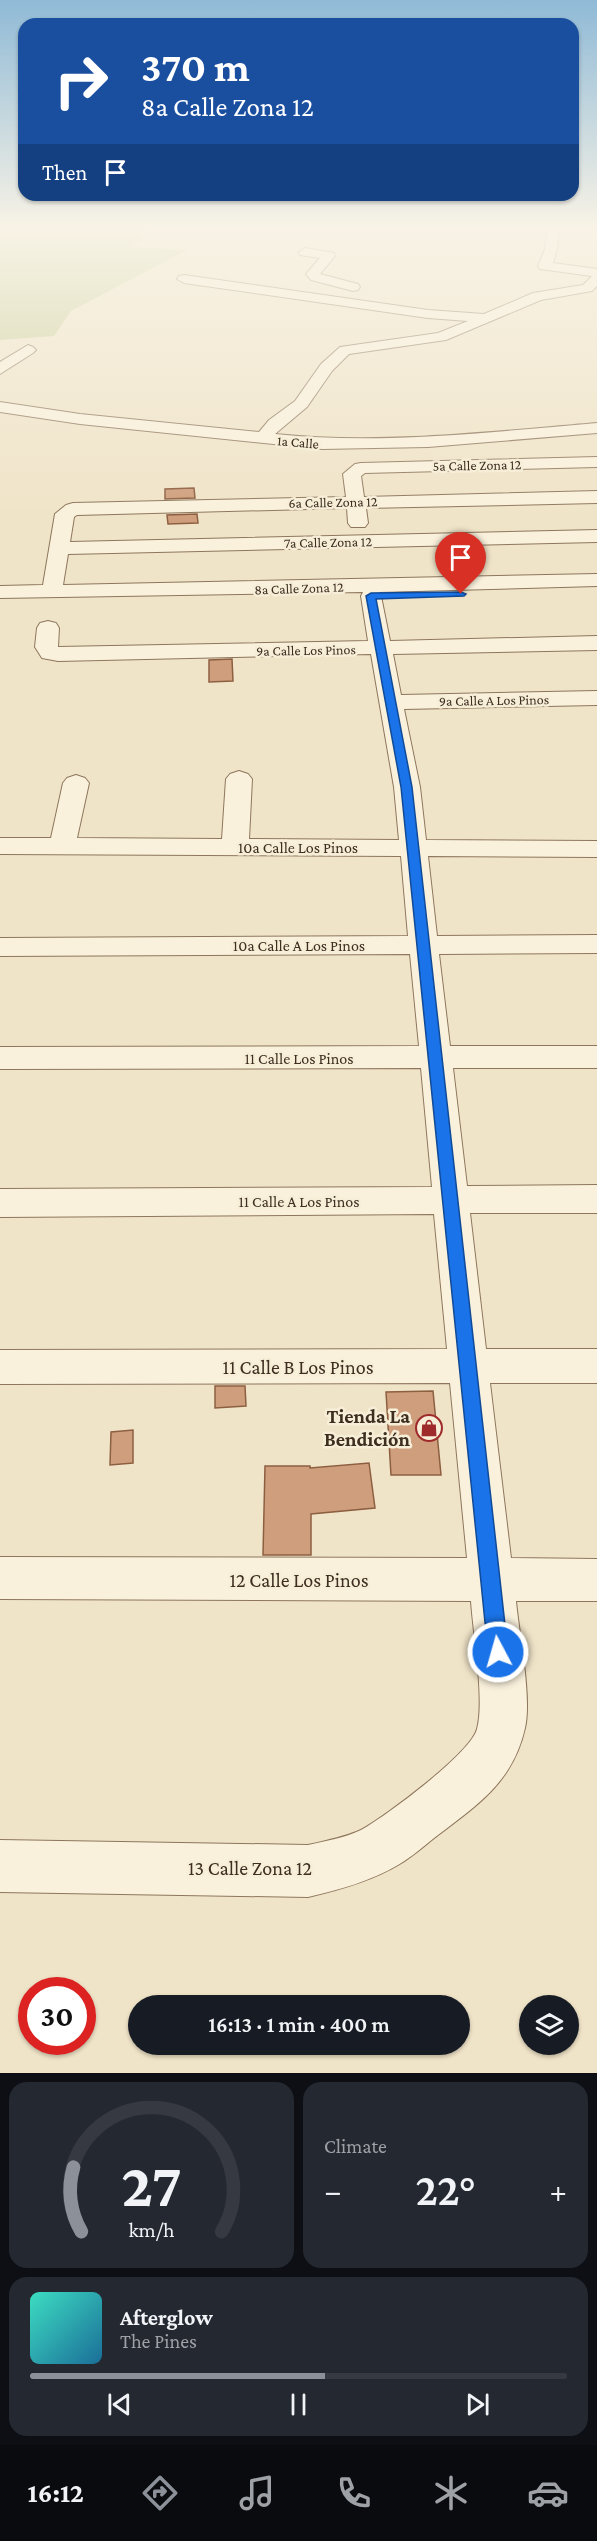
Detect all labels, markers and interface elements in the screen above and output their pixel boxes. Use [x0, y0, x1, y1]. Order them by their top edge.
icon: right [42, 42, 120, 120]
text: 370 m [141, 43, 250, 90]
text: 8a Calle Zona 12 [141, 92, 314, 122]
icon: arrive [99, 156, 132, 189]
text: Then [42, 160, 87, 185]
street label: 1a Calle [276, 432, 320, 452]
street label: 5a Calle Zona 12 [433, 456, 522, 474]
street label: 6a Calle Zona 12 [288, 493, 378, 511]
pin [435, 532, 486, 594]
street label: 7a Calle Zona 12 [284, 533, 373, 551]
icon: arrive [444, 541, 477, 574]
street label: 8a Calle Zona 12 [254, 578, 344, 598]
street label: 9a Calle Los Pinos [256, 641, 356, 659]
street label: 9a Calle A Los Pinos [439, 691, 549, 709]
street label: 10a Calle Los Pinos [238, 839, 358, 856]
street label: 10a Calle A Los Pinos [233, 937, 365, 954]
street label: 11 Calle Los Pinos [244, 1050, 354, 1067]
street label: 11 Calle A Los Pinos [238, 1193, 360, 1210]
street label: 11 Calle B Los Pinos [222, 1356, 374, 1378]
place label: Tienda La Bendición [324, 1405, 411, 1450]
shop icon: Tienda La Bendición [414, 1413, 444, 1443]
street label: 12 Calle Los Pinos [229, 1569, 369, 1591]
position arrow [466, 1620, 530, 1684]
street label: 13 Calle Zona 12 [188, 1857, 312, 1879]
speed limit sign: 30 [18, 1977, 96, 2055]
map controls [519, 1995, 579, 2055]
button: layers [519, 1995, 579, 2055]
text: 16:13 · 1 min · 400 m [208, 2012, 390, 2037]
text: Climate [324, 2135, 387, 2157]
text: 27 [121, 2150, 182, 2219]
text: 22° [415, 2165, 476, 2215]
text: − [324, 2172, 341, 2209]
text: + [550, 2172, 567, 2209]
text: km/h [128, 2218, 175, 2242]
text: Afterglow [120, 2305, 213, 2330]
text: The Pines [120, 2330, 197, 2352]
icon: previous [103, 2388, 136, 2421]
icon: pause [282, 2388, 315, 2421]
icon: next [461, 2388, 494, 2421]
icon: directions [139, 2472, 181, 2514]
icon: music [236, 2472, 278, 2514]
icon: phone [333, 2472, 375, 2514]
icon: climate [430, 2472, 472, 2514]
icon: car [527, 2472, 569, 2514]
text: 16:12 [28, 2478, 84, 2508]

